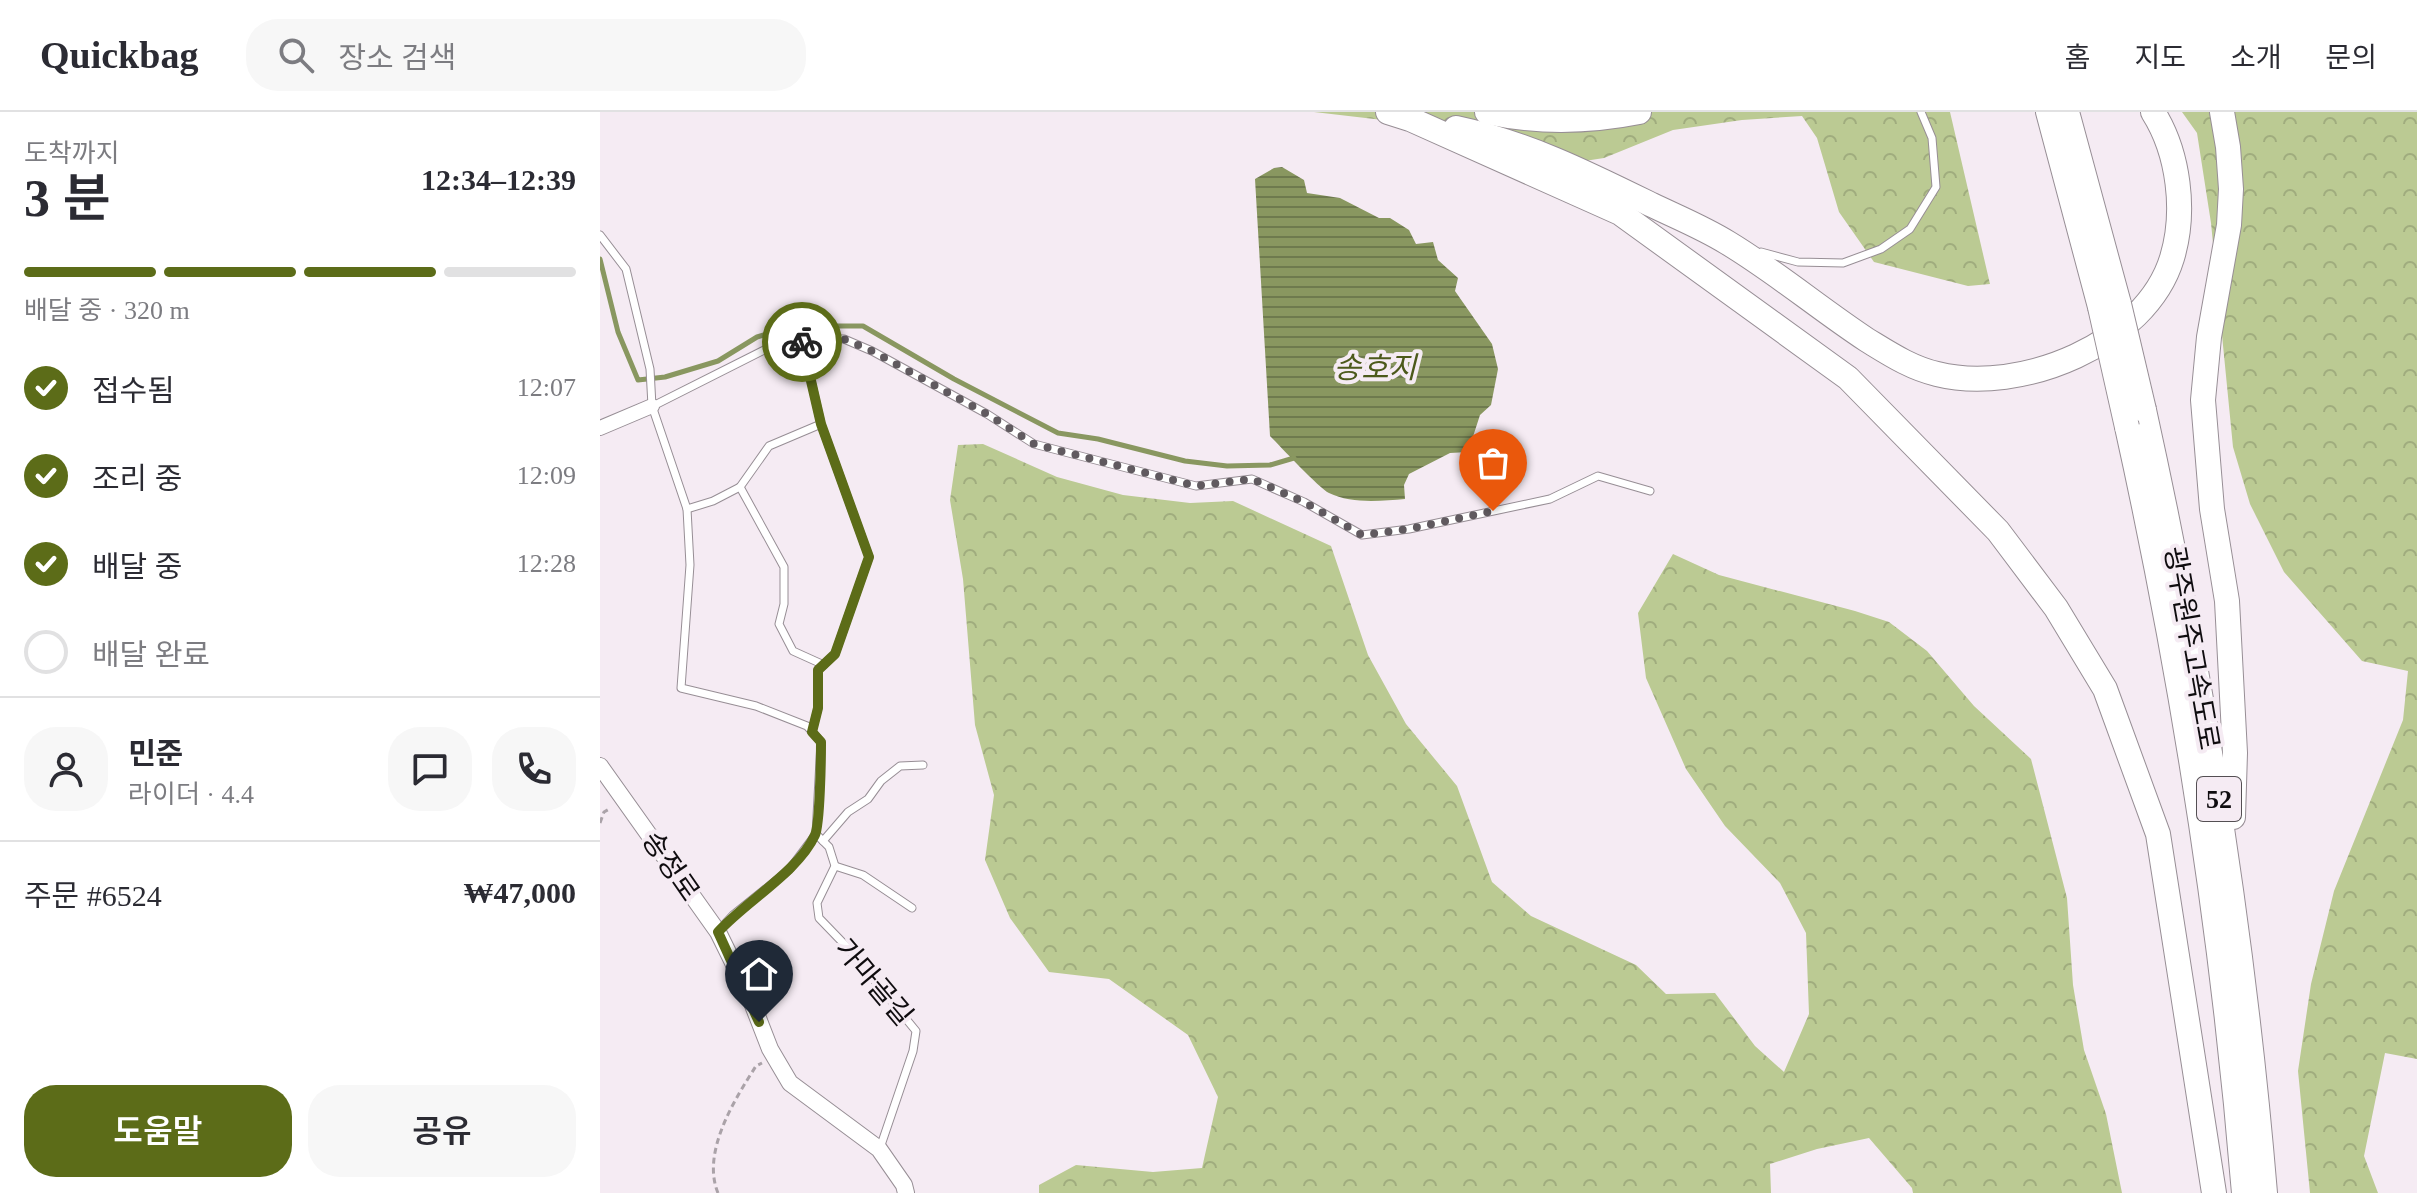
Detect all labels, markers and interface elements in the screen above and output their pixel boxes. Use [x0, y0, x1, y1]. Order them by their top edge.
search box [246, 19, 806, 91]
icon: search [274, 33, 318, 77]
text: Quickbag [40, 34, 198, 76]
text: 장소 검색 [338, 41, 456, 74]
text: 홈 [2065, 42, 2090, 73]
text: 지도 [2134, 42, 2186, 73]
text: 소개 [2230, 42, 2281, 73]
text: 문의 [2325, 42, 2377, 73]
text: 도착까지 [24, 139, 120, 168]
text: 12:34–12:39 [421, 163, 576, 196]
text: 3 분 [24, 170, 111, 227]
text: 배달 중 · 320 m [24, 296, 190, 325]
courier [762, 302, 842, 382]
icon: bike [780, 320, 824, 364]
water label: 송호지 [1334, 351, 1419, 384]
icon: check [24, 366, 68, 410]
text: 12:07 [517, 373, 576, 402]
text: 접수됨 [92, 374, 175, 407]
pin [1459, 429, 1527, 511]
icon: bag [1471, 441, 1515, 485]
icon: check [24, 454, 68, 498]
text: 12:09 [517, 461, 576, 490]
text: 조리 중 [92, 462, 182, 495]
icon: check [24, 542, 68, 586]
street label: 광주원주고속도로 [2159, 544, 2225, 752]
text: 12:28 [517, 549, 576, 578]
text: 배달 중 [92, 550, 182, 583]
text: 배달 완료 [92, 638, 210, 671]
button: person [24, 727, 108, 811]
button: chat [388, 727, 472, 811]
button: phone [492, 727, 576, 811]
text: 민준 [128, 737, 183, 770]
road number: 52 [2197, 777, 2241, 821]
text: 라이더 · 4.4 [128, 780, 254, 809]
street label: 송정로 [636, 825, 706, 907]
text: ₩47,000 [464, 876, 576, 909]
text: 주문 #6524 [24, 879, 162, 912]
street label: 가마골길 [829, 933, 919, 1031]
pin [725, 940, 793, 1022]
icon: home [737, 952, 781, 996]
button: 도움말 [24, 1085, 292, 1177]
button: 공유 [308, 1085, 576, 1177]

